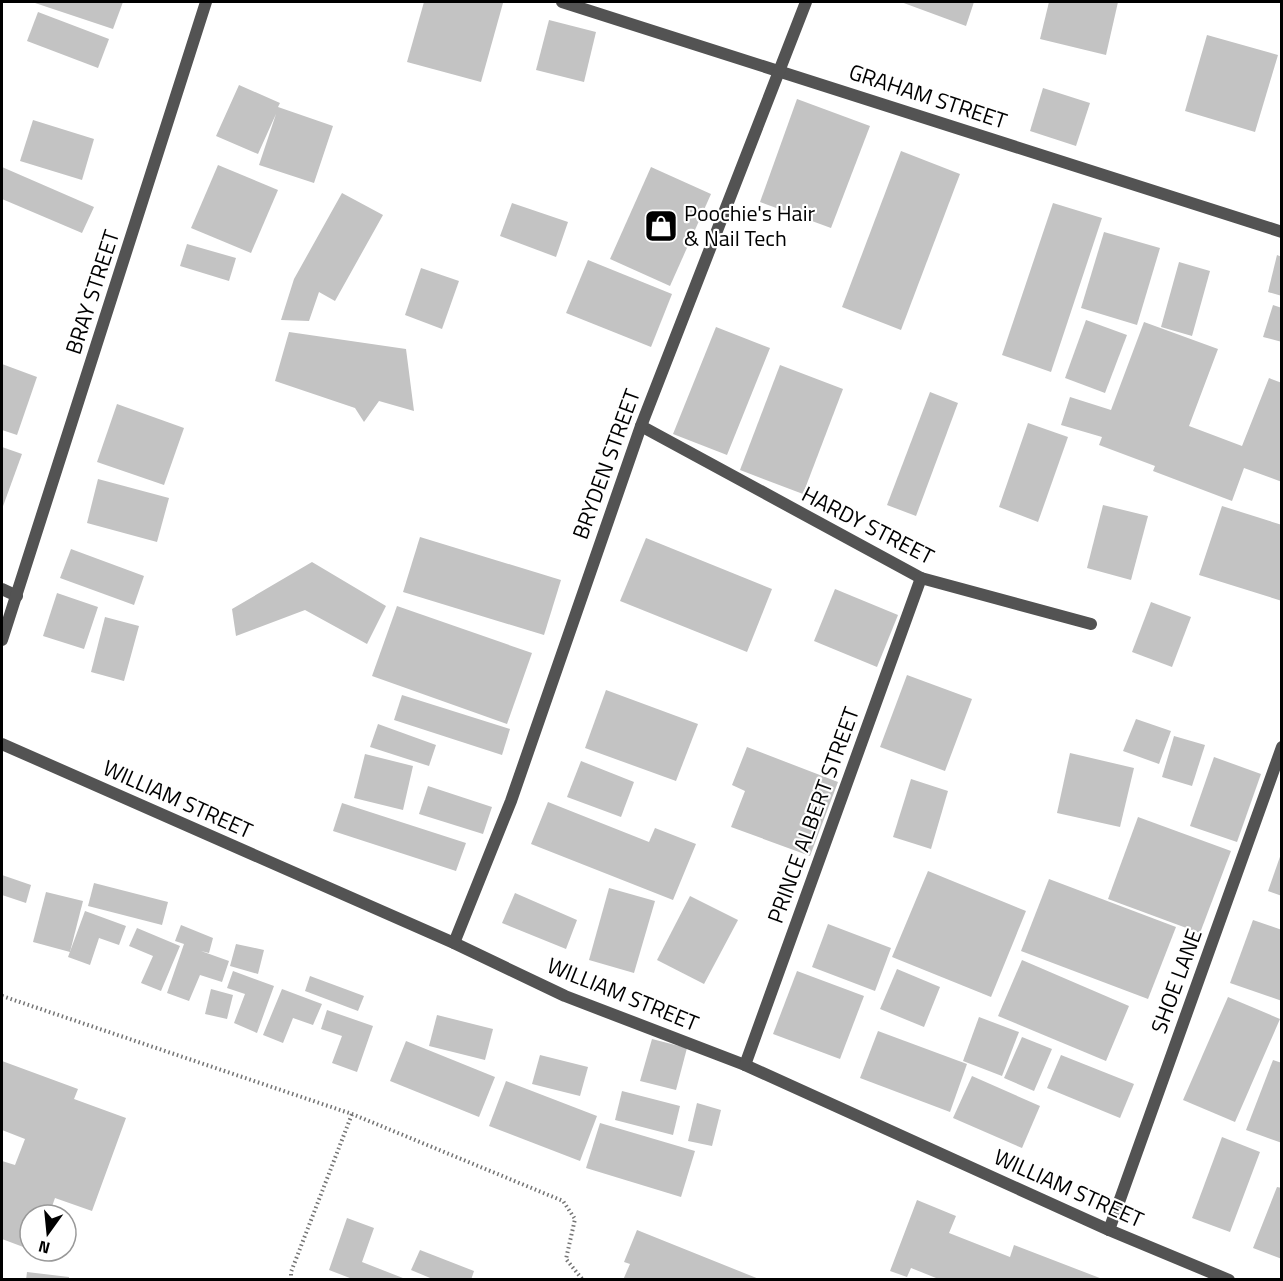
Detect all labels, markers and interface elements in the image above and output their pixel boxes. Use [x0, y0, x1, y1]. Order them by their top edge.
street label: GRAHAM STREET [845, 54, 1012, 138]
place label: Poochie's Hair & Nail Tech [684, 196, 815, 255]
shop icon: Poochie's Hair & Nail Tech [643, 208, 679, 244]
street label: BRAY STREET [56, 225, 128, 358]
street label: BRYDEN STREET [563, 384, 649, 544]
street label: HARDY STREET [796, 477, 941, 573]
street label: PRINCE ALBERT STREET [758, 702, 868, 928]
street label: WILLIAM STREET [98, 751, 259, 847]
street label: SHOE LANE [1141, 924, 1211, 1038]
street label: WILLIAM STREET [542, 948, 704, 1040]
street label: WILLIAM STREET [989, 1140, 1150, 1236]
north arrow [18, 1203, 78, 1263]
text: N [36, 1234, 53, 1261]

